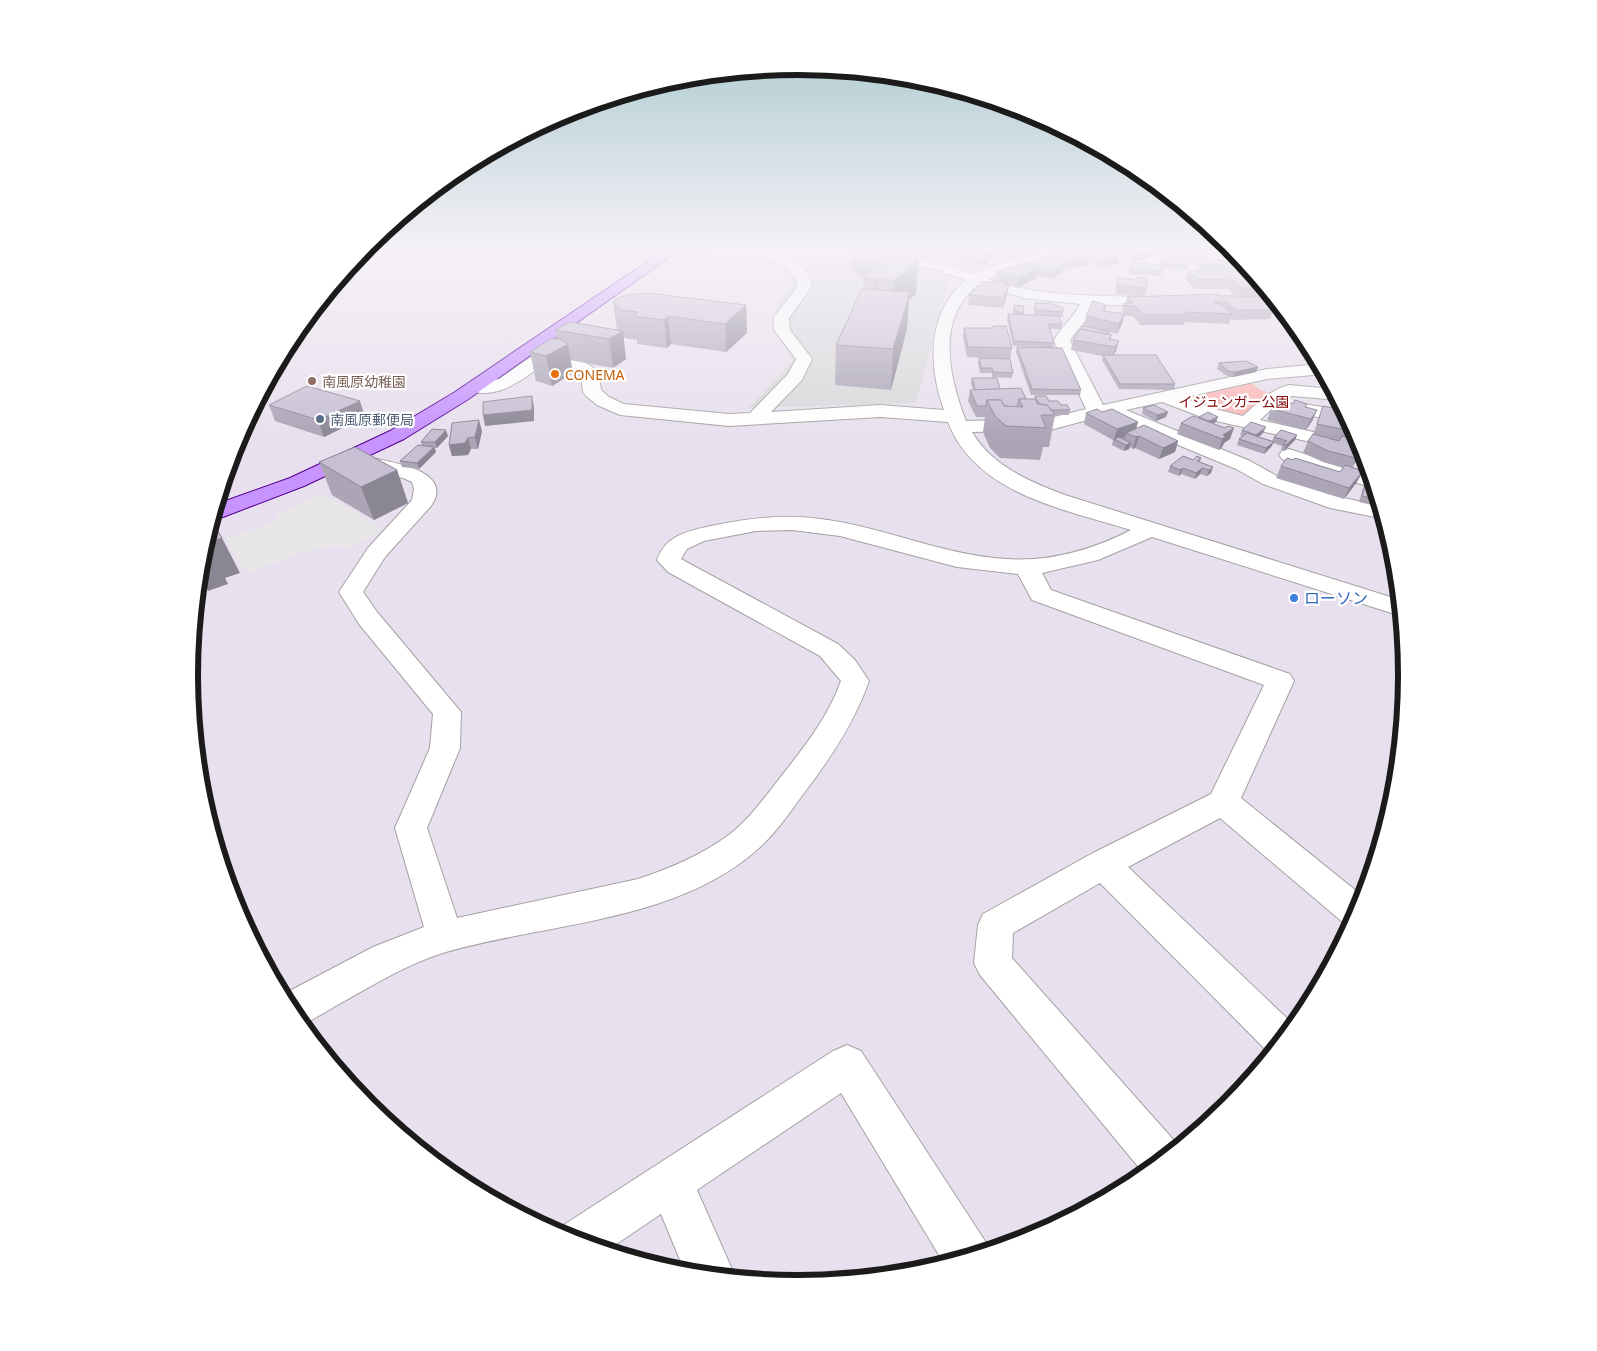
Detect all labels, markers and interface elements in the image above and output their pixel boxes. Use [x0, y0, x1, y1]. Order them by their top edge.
place label: CONEMA [565, 365, 625, 384]
marker: CONEMA [549, 368, 561, 380]
place label: 南風原幼稚園 [322, 372, 406, 391]
marker: 南風原幼稚園 [306, 375, 318, 387]
park label: イジュンガー公園 [1178, 392, 1290, 411]
place label: 南風原郵便局 [330, 410, 414, 429]
marker: 南風原郵便局 [314, 413, 326, 425]
place label: ローソン [1304, 587, 1368, 609]
marker: ローソン [1288, 592, 1300, 604]

